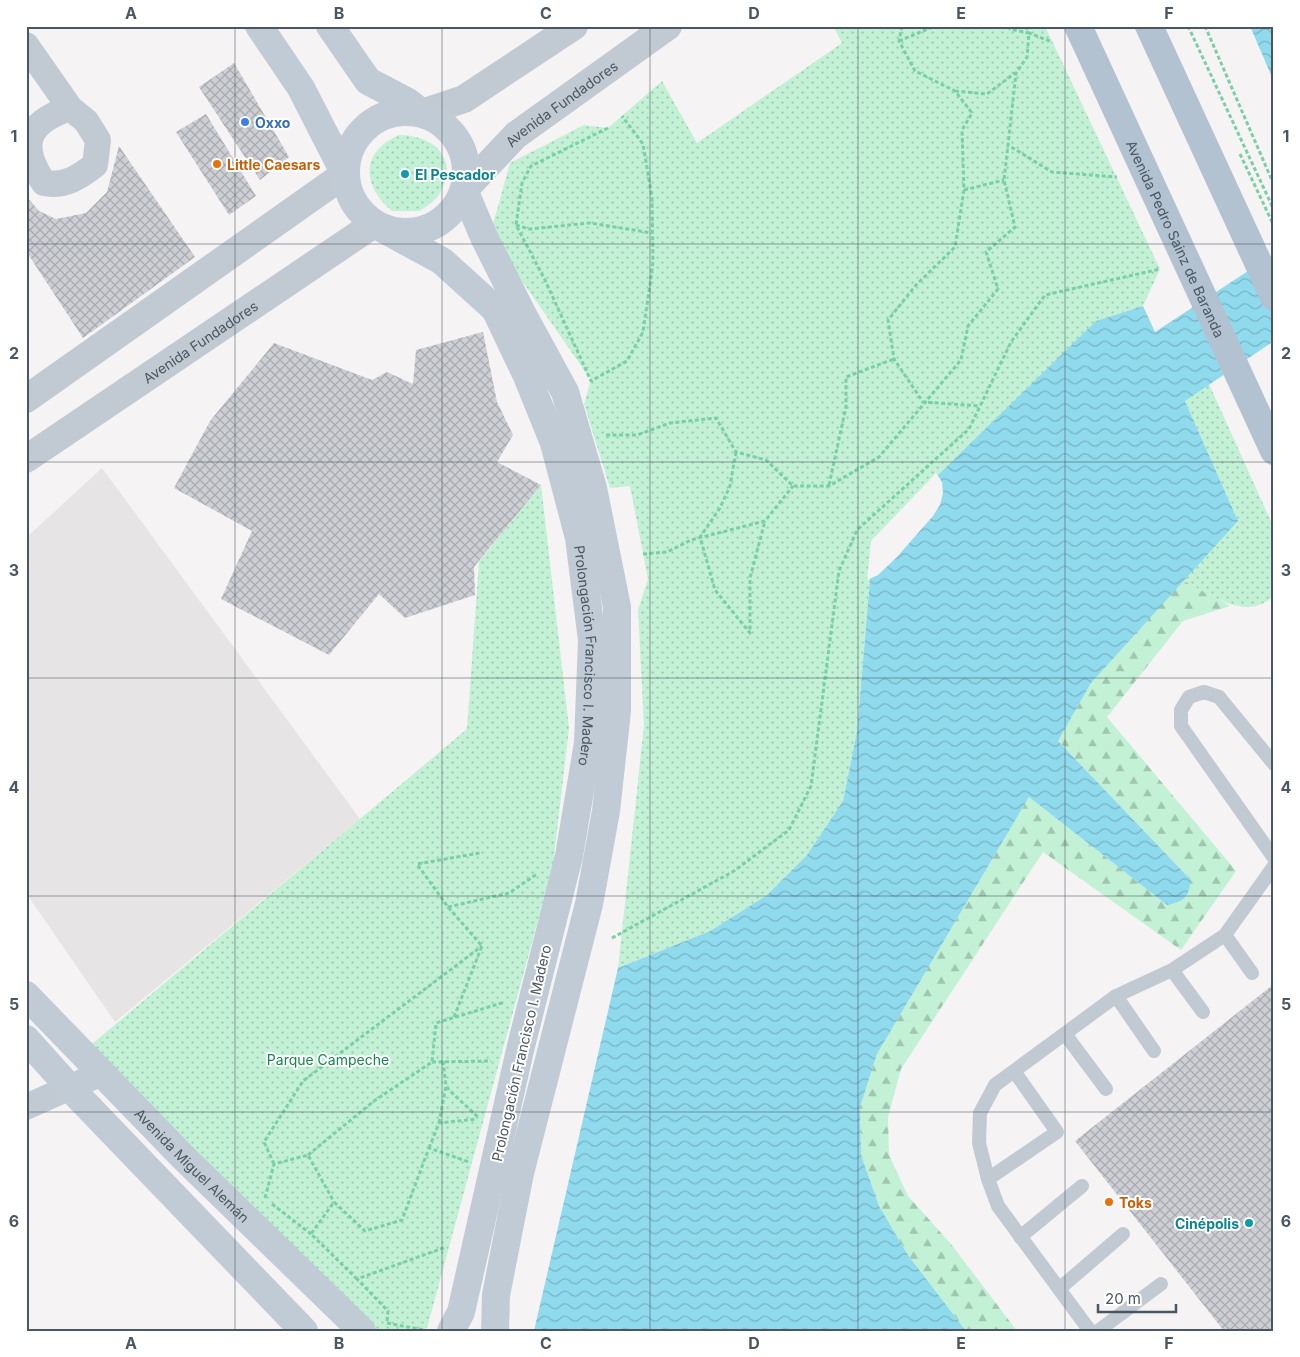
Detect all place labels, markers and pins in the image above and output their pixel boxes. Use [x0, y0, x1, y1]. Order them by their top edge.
place label: Oxxo [255, 114, 291, 131]
marker: Oxxo [239, 116, 251, 128]
place label: Little Caesars [227, 156, 320, 173]
marker: Little Caesars [211, 158, 223, 170]
place label: El Pescador [415, 166, 496, 183]
marker: El Pescador [399, 168, 411, 180]
place label: Toks [1119, 1194, 1152, 1211]
marker: Toks [1103, 1196, 1115, 1208]
place label: Cinépolis [1175, 1215, 1239, 1232]
marker: Cinépolis [1243, 1217, 1255, 1229]

